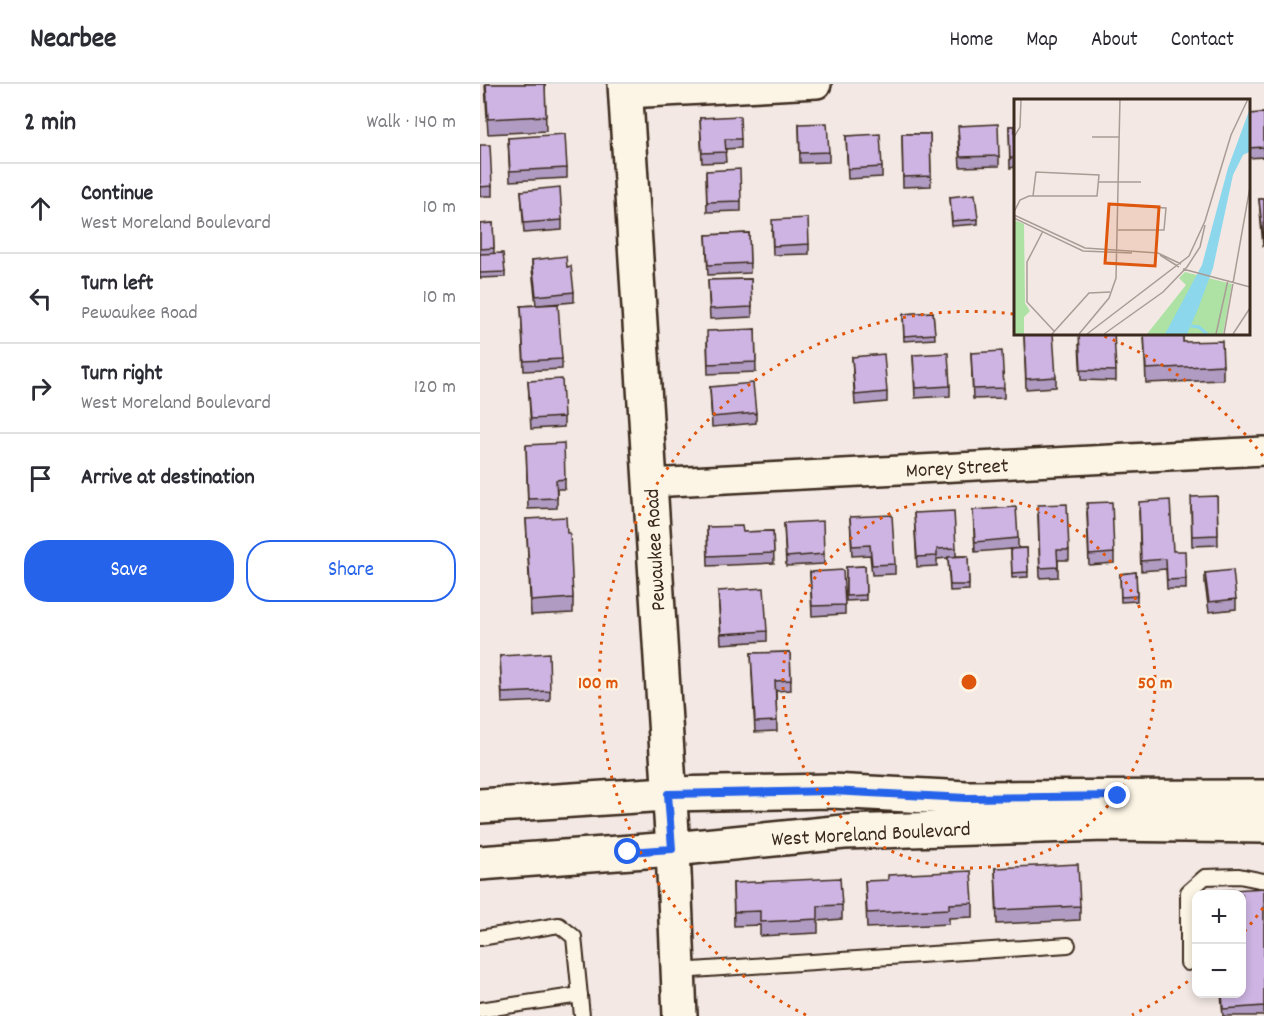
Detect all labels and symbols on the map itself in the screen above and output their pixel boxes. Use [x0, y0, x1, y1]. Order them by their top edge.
inset map [1014, 99, 1249, 334]
street label: Morey Street [905, 452, 1010, 488]
street label: Pewaukee Road [639, 488, 675, 612]
text: 100 m [578, 672, 618, 697]
centre of rings [959, 672, 979, 692]
text: 50 m [1138, 672, 1172, 697]
route end [1104, 782, 1130, 808]
street label: West Moreland Boulevard [771, 816, 972, 856]
route start [614, 838, 640, 864]

